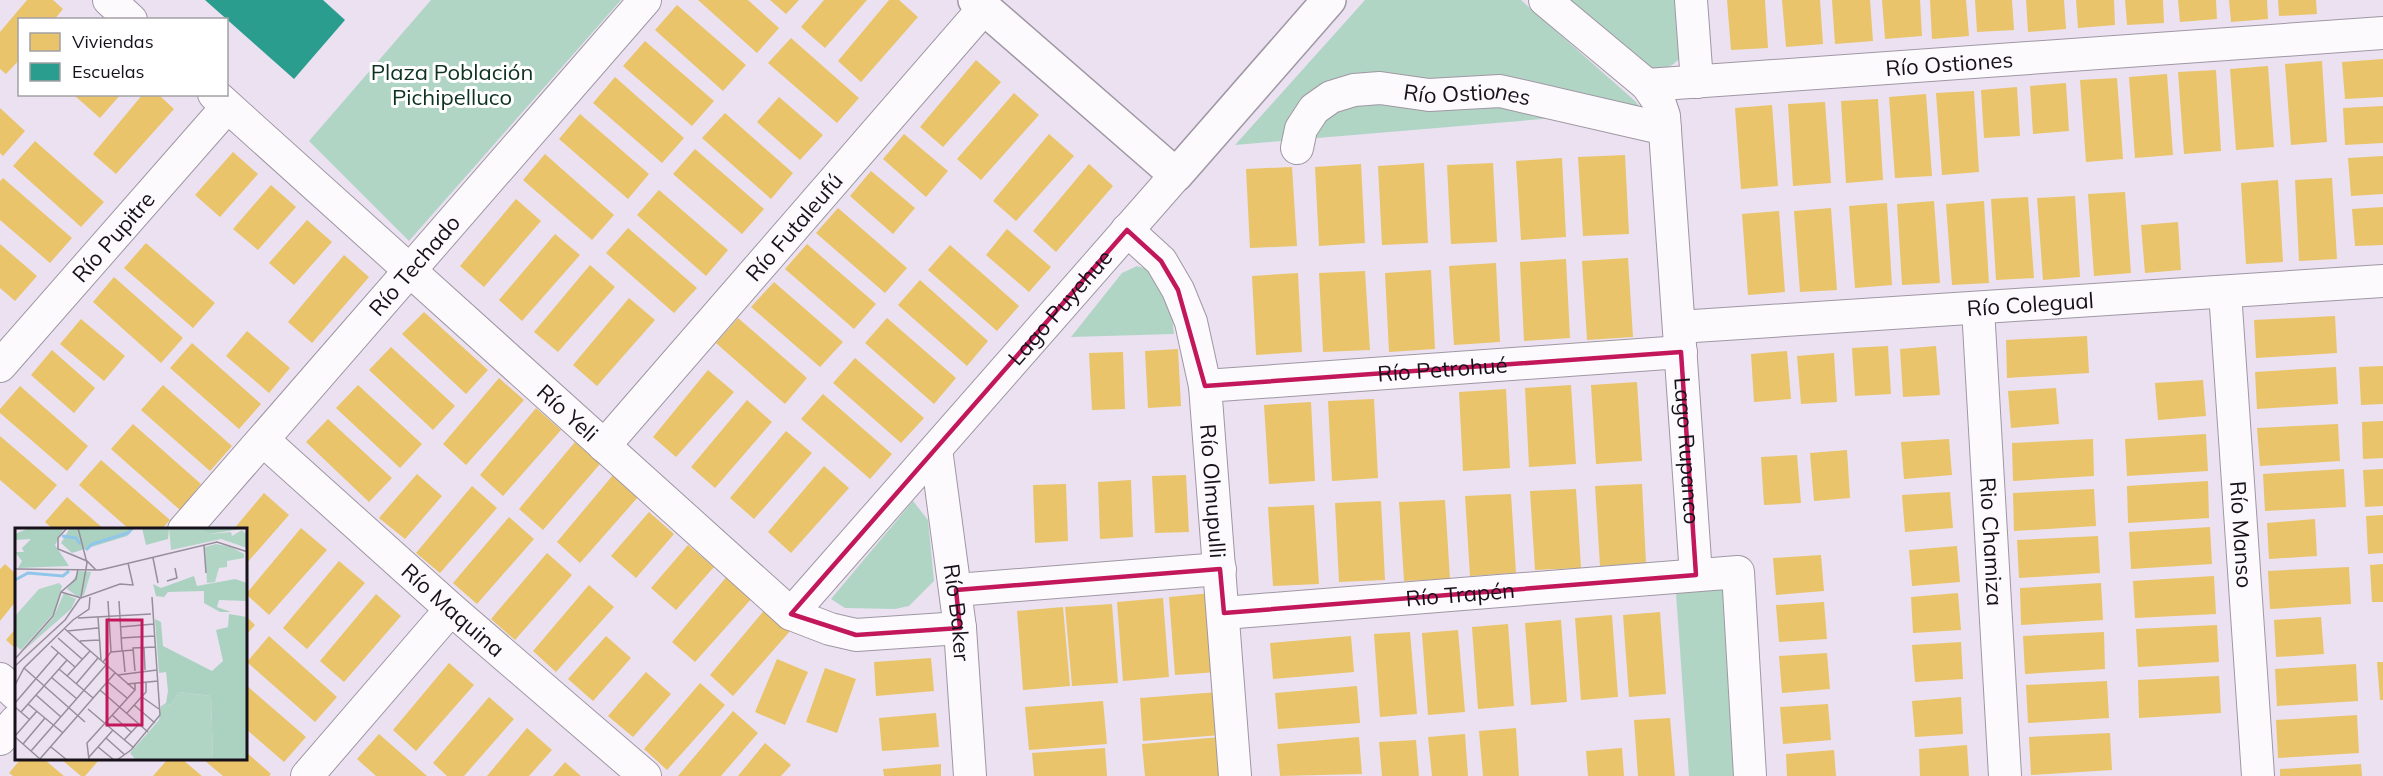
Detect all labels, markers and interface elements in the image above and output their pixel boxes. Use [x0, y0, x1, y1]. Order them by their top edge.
legend [18, 18, 228, 96]
text: Viviendas [72, 30, 154, 53]
street label: Río Ostiones [1884, 45, 2014, 82]
park label: Plaza Población Pichipelluco [371, 58, 533, 111]
text: Escuelas [72, 60, 145, 83]
street label: Río Ostiones [1402, 76, 1533, 112]
street label: Río Futaleufú [739, 167, 849, 287]
street label: Río Pupitre [66, 185, 161, 288]
street label: Río Techado [363, 209, 466, 322]
street label: Lago Puyehue [1002, 244, 1118, 371]
street label: Río Colegual [1966, 286, 2095, 322]
street label: Río Petrohué [1376, 350, 1508, 388]
street label: Lago Rupanco [1668, 376, 1706, 525]
street label: Río Yeli [531, 378, 604, 447]
street label: Río Olmupulli [1194, 423, 1232, 559]
street label: Rio Chamiza [1974, 476, 2009, 607]
street label: Río Manso [2224, 480, 2259, 589]
inset map [15, 528, 248, 761]
street label: Río Maquina [396, 557, 510, 663]
street label: Río Baker [938, 562, 976, 662]
street label: Río Trapén [1405, 576, 1516, 612]

